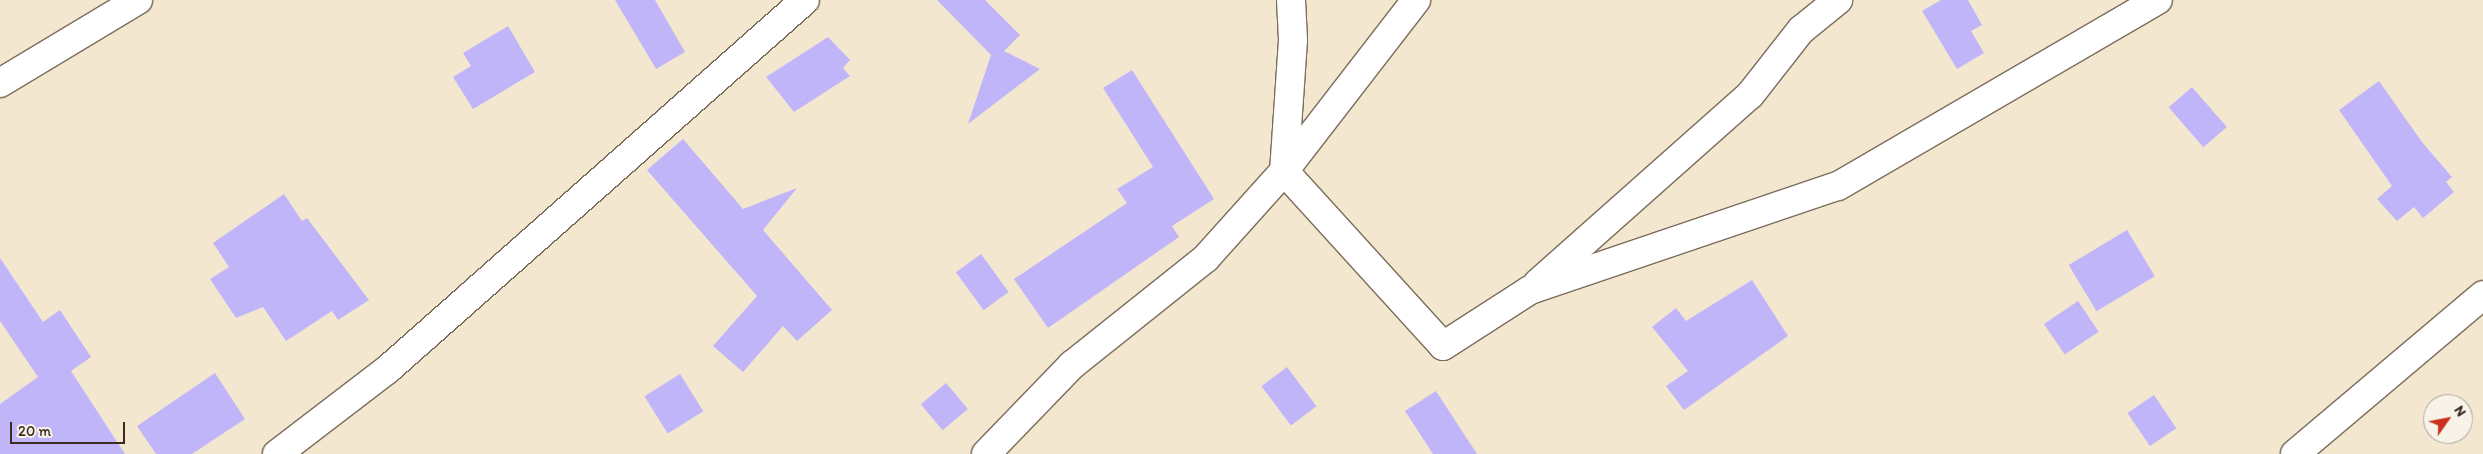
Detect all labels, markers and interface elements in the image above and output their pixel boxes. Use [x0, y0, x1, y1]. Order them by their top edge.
north arrow [2423, 394, 2473, 444]
text: N [2450, 403, 2470, 420]
scale bar [12, 412, 128, 444]
text: 20 m [18, 422, 51, 440]

